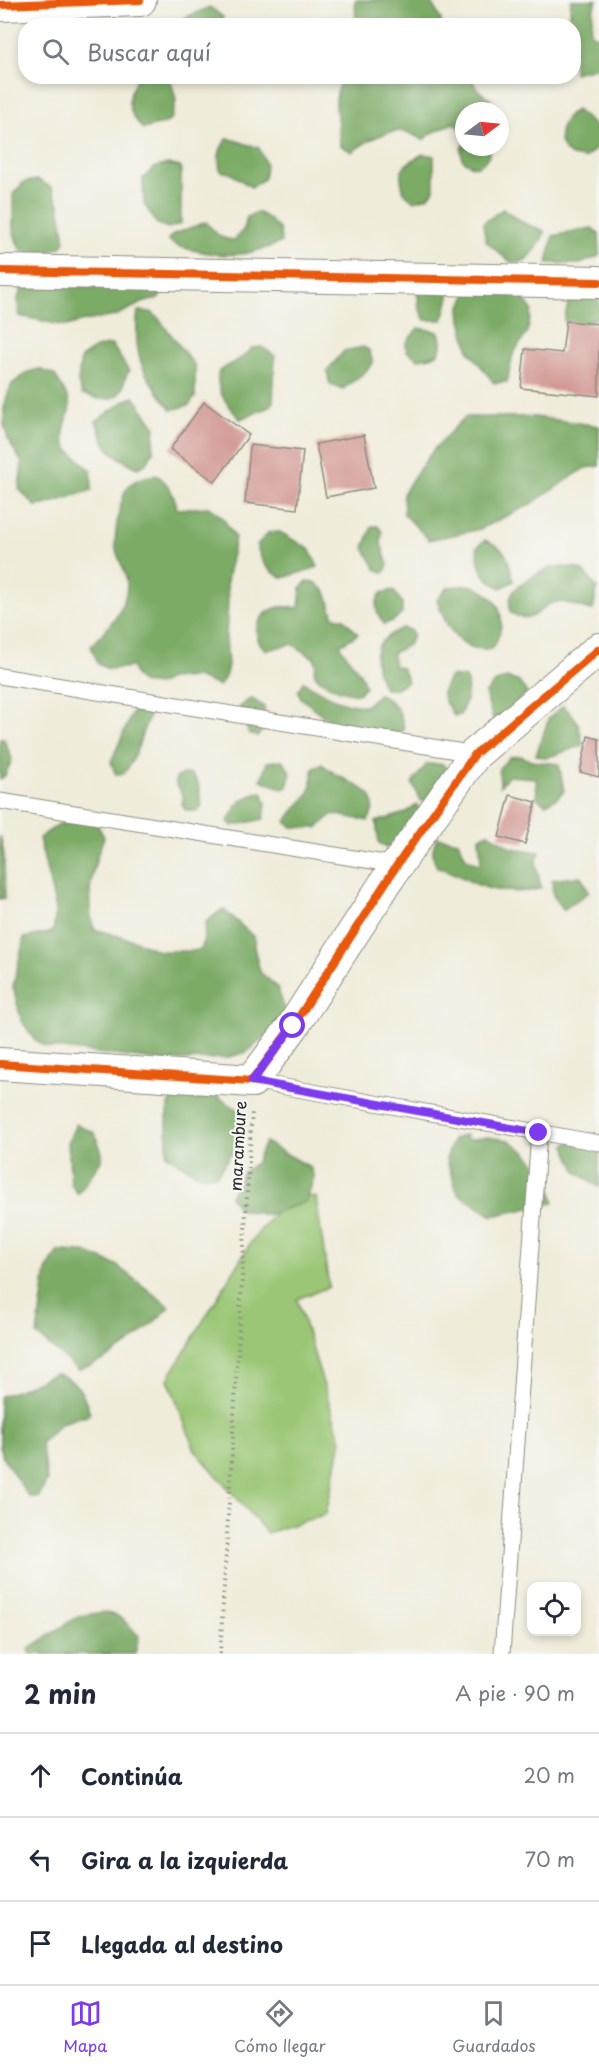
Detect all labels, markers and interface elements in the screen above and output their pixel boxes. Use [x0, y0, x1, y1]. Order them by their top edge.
search box [18, 18, 581, 84]
icon: search [39, 35, 72, 68]
text: Buscar aquí [87, 35, 211, 68]
north arrow [455, 102, 509, 156]
route start [279, 1012, 305, 1038]
street label: marambure [223, 1100, 251, 1192]
route end [525, 1119, 551, 1145]
map controls [527, 1582, 581, 1636]
button: locate [527, 1582, 581, 1636]
text: 2 min [24, 1674, 97, 1713]
text: A pie · 90 m [455, 1678, 575, 1708]
icon: ahead [24, 1759, 57, 1792]
text: Continúa [81, 1759, 183, 1792]
text: 20 m [523, 1760, 575, 1790]
icon: left [24, 1843, 57, 1876]
text: Gira a la izquierda [81, 1843, 288, 1876]
text: 70 m [525, 1844, 575, 1874]
icon: arrive [24, 1927, 57, 1960]
text: Llegada al destino [81, 1927, 283, 1960]
tab: Mapa [63, 1997, 107, 2057]
tab: Cómo llegar [234, 1997, 326, 2057]
tab: Guardados [452, 1997, 536, 2057]

